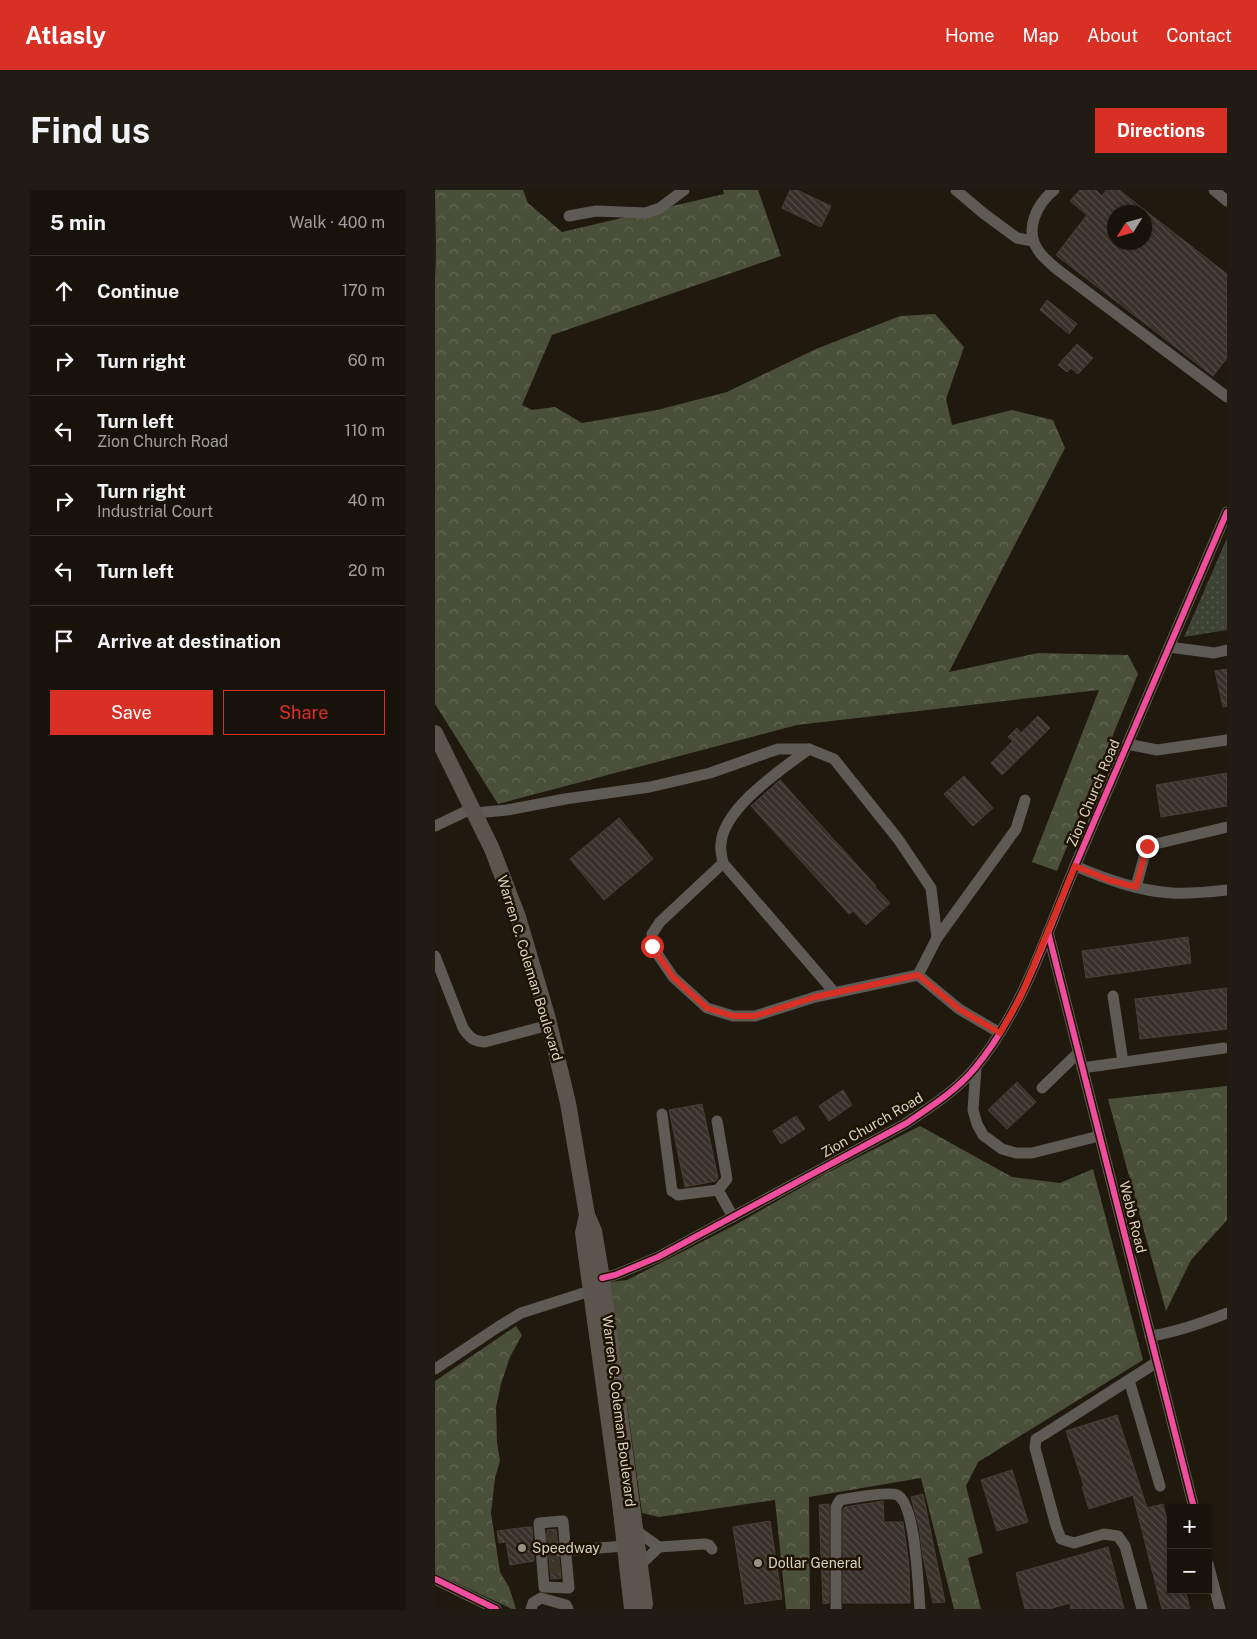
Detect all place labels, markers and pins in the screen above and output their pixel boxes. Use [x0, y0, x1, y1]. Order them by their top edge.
place label: Speedway [532, 1540, 600, 1556]
marker: Speedway [516, 1542, 528, 1554]
place label: Dollar General [768, 1555, 862, 1571]
marker: Dollar General [752, 1557, 764, 1569]

